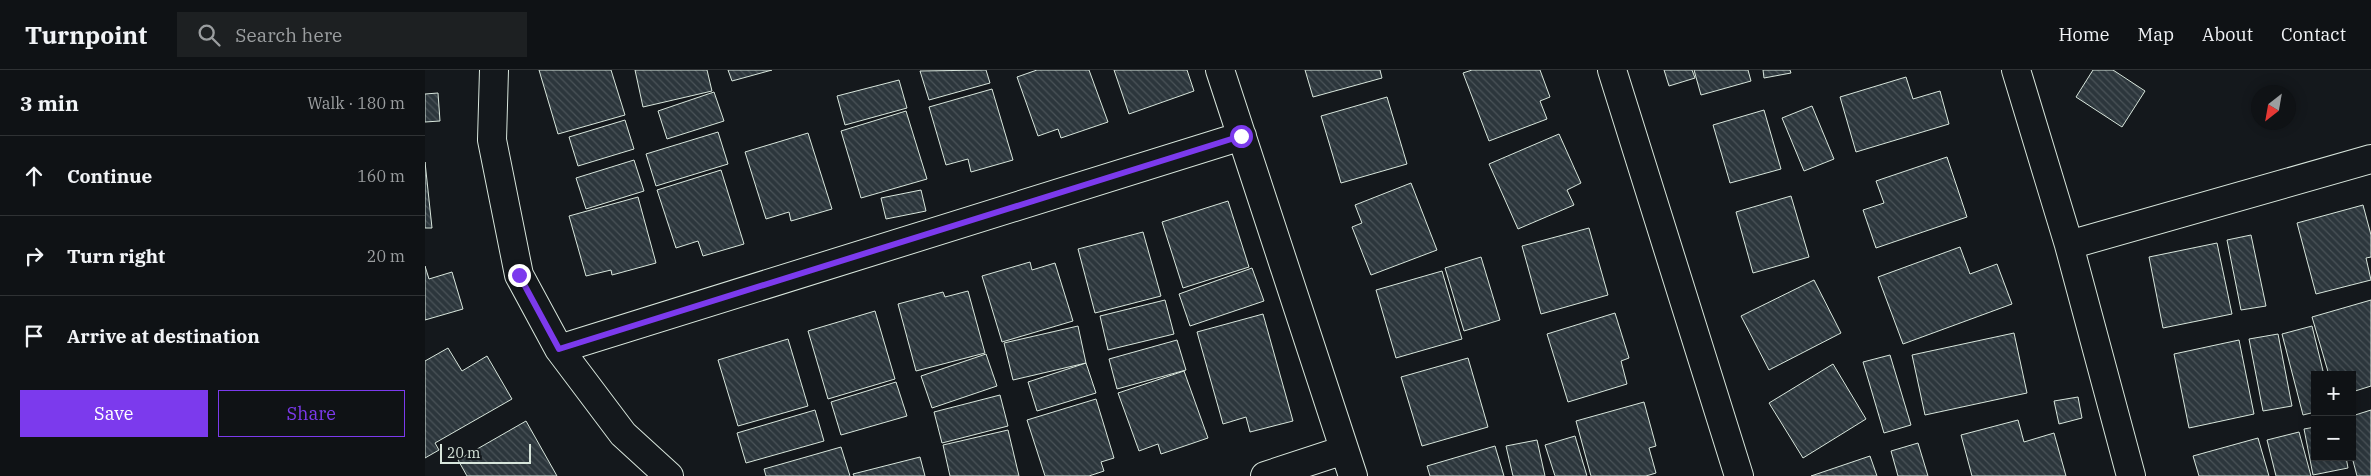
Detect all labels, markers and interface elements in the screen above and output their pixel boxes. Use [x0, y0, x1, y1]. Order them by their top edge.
search box [177, 12, 527, 57]
text: Turnpoint [25, 19, 147, 51]
icon: search [195, 21, 223, 49]
text: Search here [235, 23, 342, 47]
text: Home [2058, 23, 2110, 46]
text: Map [2138, 23, 2174, 46]
text: About [2202, 23, 2253, 46]
text: Contact [2281, 23, 2346, 46]
north arrow [2251, 85, 2296, 130]
text: 3 min [20, 89, 79, 117]
text: Walk · 180 m [307, 93, 405, 113]
route start [1230, 125, 1253, 148]
icon: ahead [20, 162, 48, 190]
text: Continue [67, 164, 152, 188]
text: 160 m [357, 166, 405, 186]
icon: right [20, 242, 48, 270]
text: Turn right [67, 244, 165, 268]
text: 20 m [367, 246, 405, 266]
route end [508, 264, 531, 287]
icon: arrive [20, 322, 48, 350]
text: Arrive at destination [67, 324, 260, 348]
map controls [2311, 371, 2356, 461]
button: + [2311, 371, 2356, 416]
button: Save [20, 390, 208, 437]
button: Share [218, 390, 405, 437]
button: − [2311, 416, 2356, 461]
scale bar [440, 441, 531, 464]
text: 20 m [447, 444, 480, 462]

